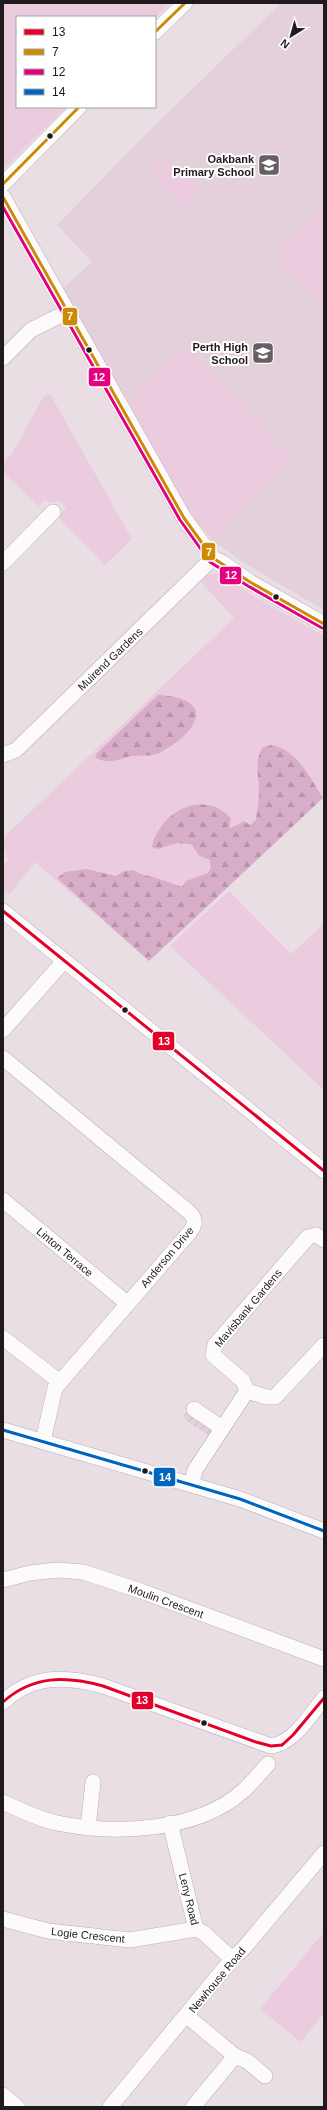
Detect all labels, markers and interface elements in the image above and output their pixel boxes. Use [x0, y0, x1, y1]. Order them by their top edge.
legend [16, 16, 156, 108]
north arrow [271, 16, 311, 56]
text: 13 [52, 25, 66, 39]
text: N [278, 37, 292, 51]
text: 7 [52, 45, 59, 59]
text: 12 [52, 65, 66, 79]
text: 14 [52, 85, 66, 99]
unlabelled marker [45, 131, 55, 141]
school or university icon: Oakbank Primary School [256, 152, 282, 178]
place label: Oakbank Primary School [173, 153, 255, 178]
line badge: 7 [62, 307, 78, 326]
text: 7 [67, 310, 73, 322]
school or university icon: Perth High School [250, 340, 276, 366]
place label: Perth High School [192, 341, 248, 366]
unlabelled marker [84, 345, 94, 355]
line badge: 12 [88, 367, 111, 387]
text: 12 [93, 371, 105, 383]
line badge: 7 [201, 542, 216, 561]
text: 7 [206, 546, 212, 558]
line badge: 12 [219, 566, 242, 585]
text: 12 [225, 569, 237, 581]
unlabelled marker [271, 592, 281, 602]
street label: Muirend Gardens [75, 625, 145, 693]
unlabelled marker [120, 1005, 130, 1015]
line badge: 13 [152, 1031, 175, 1051]
text: 13 [158, 1035, 170, 1047]
street label: Anderson Drive [138, 1224, 196, 1290]
street label: Linton Terrace [35, 1225, 95, 1279]
street label: Mavisbank Gardens [212, 1266, 284, 1349]
unlabelled marker [140, 1466, 150, 1476]
line badge: 14 [153, 1467, 176, 1487]
text: 14 [159, 1471, 172, 1483]
street label: Moulin Crescent [127, 1582, 205, 1620]
line badge: 13 [131, 1691, 154, 1710]
text: 13 [136, 1694, 148, 1706]
unlabelled marker [199, 1718, 209, 1728]
street label: Leny Road [177, 1872, 201, 1926]
street label: Logie Crescent [51, 1925, 125, 1945]
street label: Newhouse Road [186, 1945, 248, 2015]

